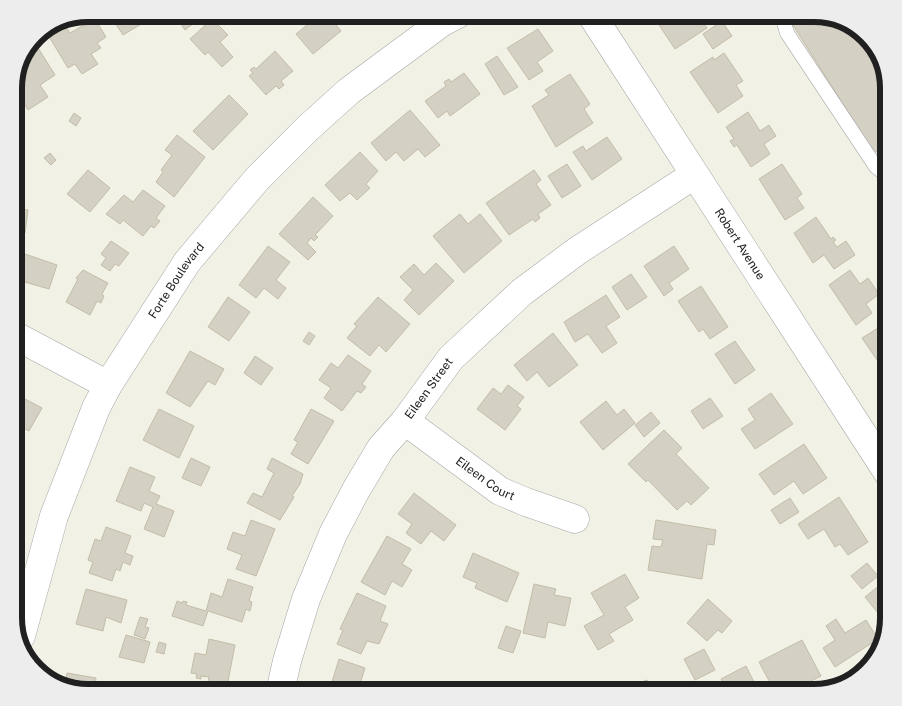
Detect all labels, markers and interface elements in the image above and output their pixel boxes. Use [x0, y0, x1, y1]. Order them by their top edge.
street label: Robert Avenue [712, 206, 768, 282]
street label: Forte Boulevard [146, 240, 207, 321]
street label: Eileen Street [402, 355, 456, 422]
street label: Eileen Court [453, 454, 517, 504]

